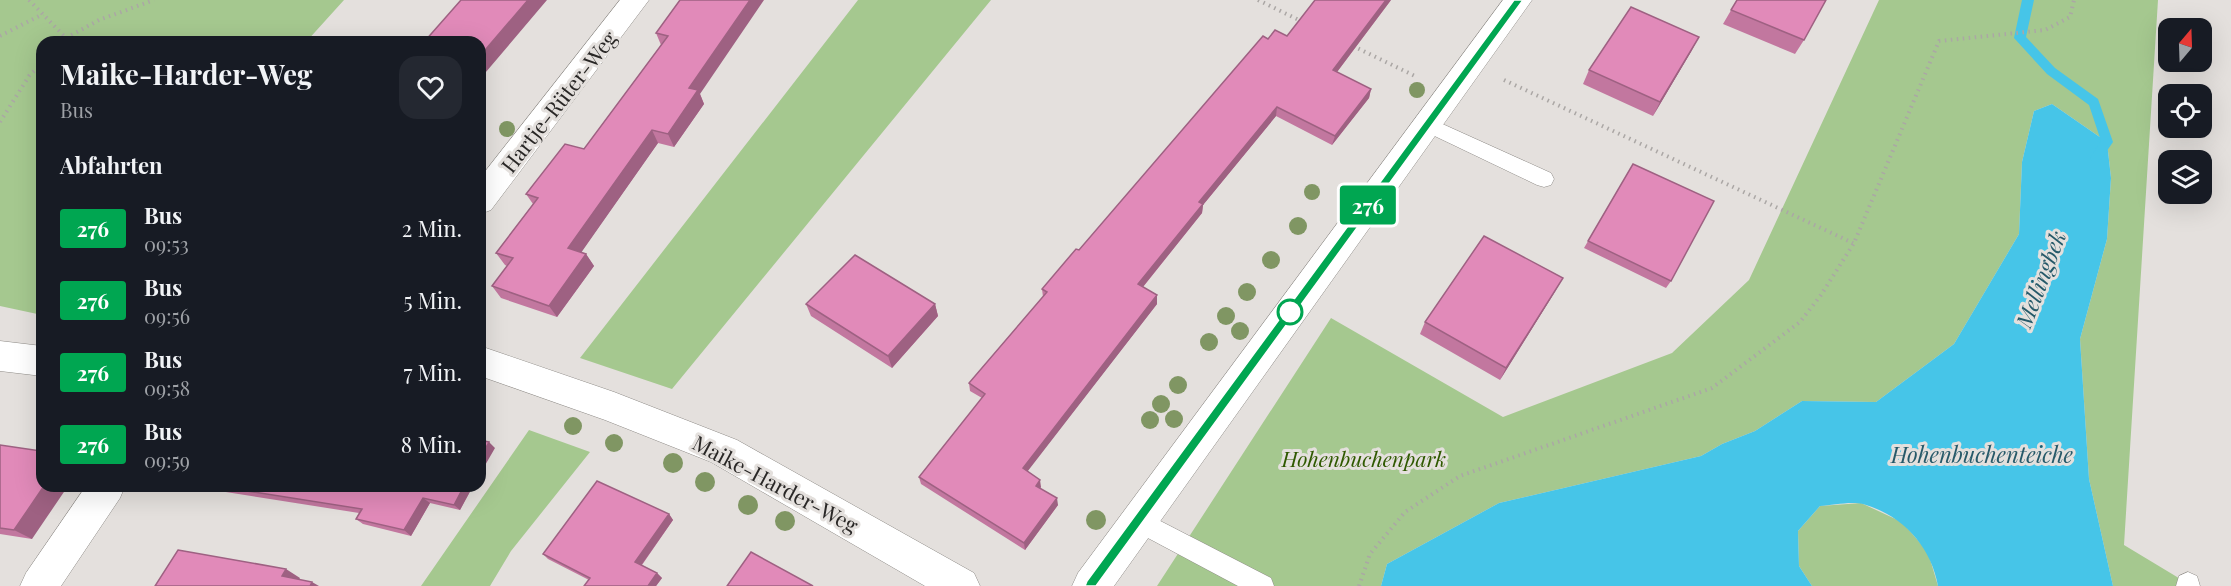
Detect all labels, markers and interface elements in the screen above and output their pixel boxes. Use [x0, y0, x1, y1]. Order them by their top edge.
north arrow [2158, 18, 2212, 72]
map controls [2158, 18, 2212, 204]
street label: Hartje-Rüter-Weg [494, 24, 622, 178]
text: Maike-Harder-Weg [60, 55, 313, 92]
button: heart [399, 56, 462, 119]
button: locate [2158, 84, 2212, 138]
text: Bus [60, 96, 93, 123]
text: Abfahrten [60, 150, 163, 180]
button: layers [2158, 150, 2212, 204]
line badge: 276 [1334, 186, 1402, 224]
text: 276 [1352, 191, 1384, 219]
text: Bus [144, 200, 182, 230]
text: 2 Min. [402, 213, 462, 243]
text: 276 [77, 214, 109, 242]
water label: Mellingbek [2007, 226, 2072, 333]
text: 09:53 [144, 230, 189, 257]
text: Bus [144, 272, 182, 302]
text: 5 Min. [403, 285, 462, 315]
text: 276 [77, 286, 109, 314]
unlabelled marker [1277, 299, 1303, 325]
text: 09:56 [144, 302, 190, 329]
text: Bus [144, 344, 182, 374]
text: 7 Min. [404, 357, 462, 387]
text: 276 [77, 358, 109, 386]
text: 09:58 [144, 374, 190, 401]
text: Bus [144, 416, 182, 446]
street label: Maike-Harder-Weg [688, 428, 864, 538]
text: 8 Min. [401, 429, 462, 459]
text: 276 [77, 430, 109, 458]
water label: Hohenbuchenteiche [1890, 439, 2074, 469]
park label: Hohenbuchenpark [1281, 444, 1446, 472]
text: 09:59 [144, 446, 190, 473]

